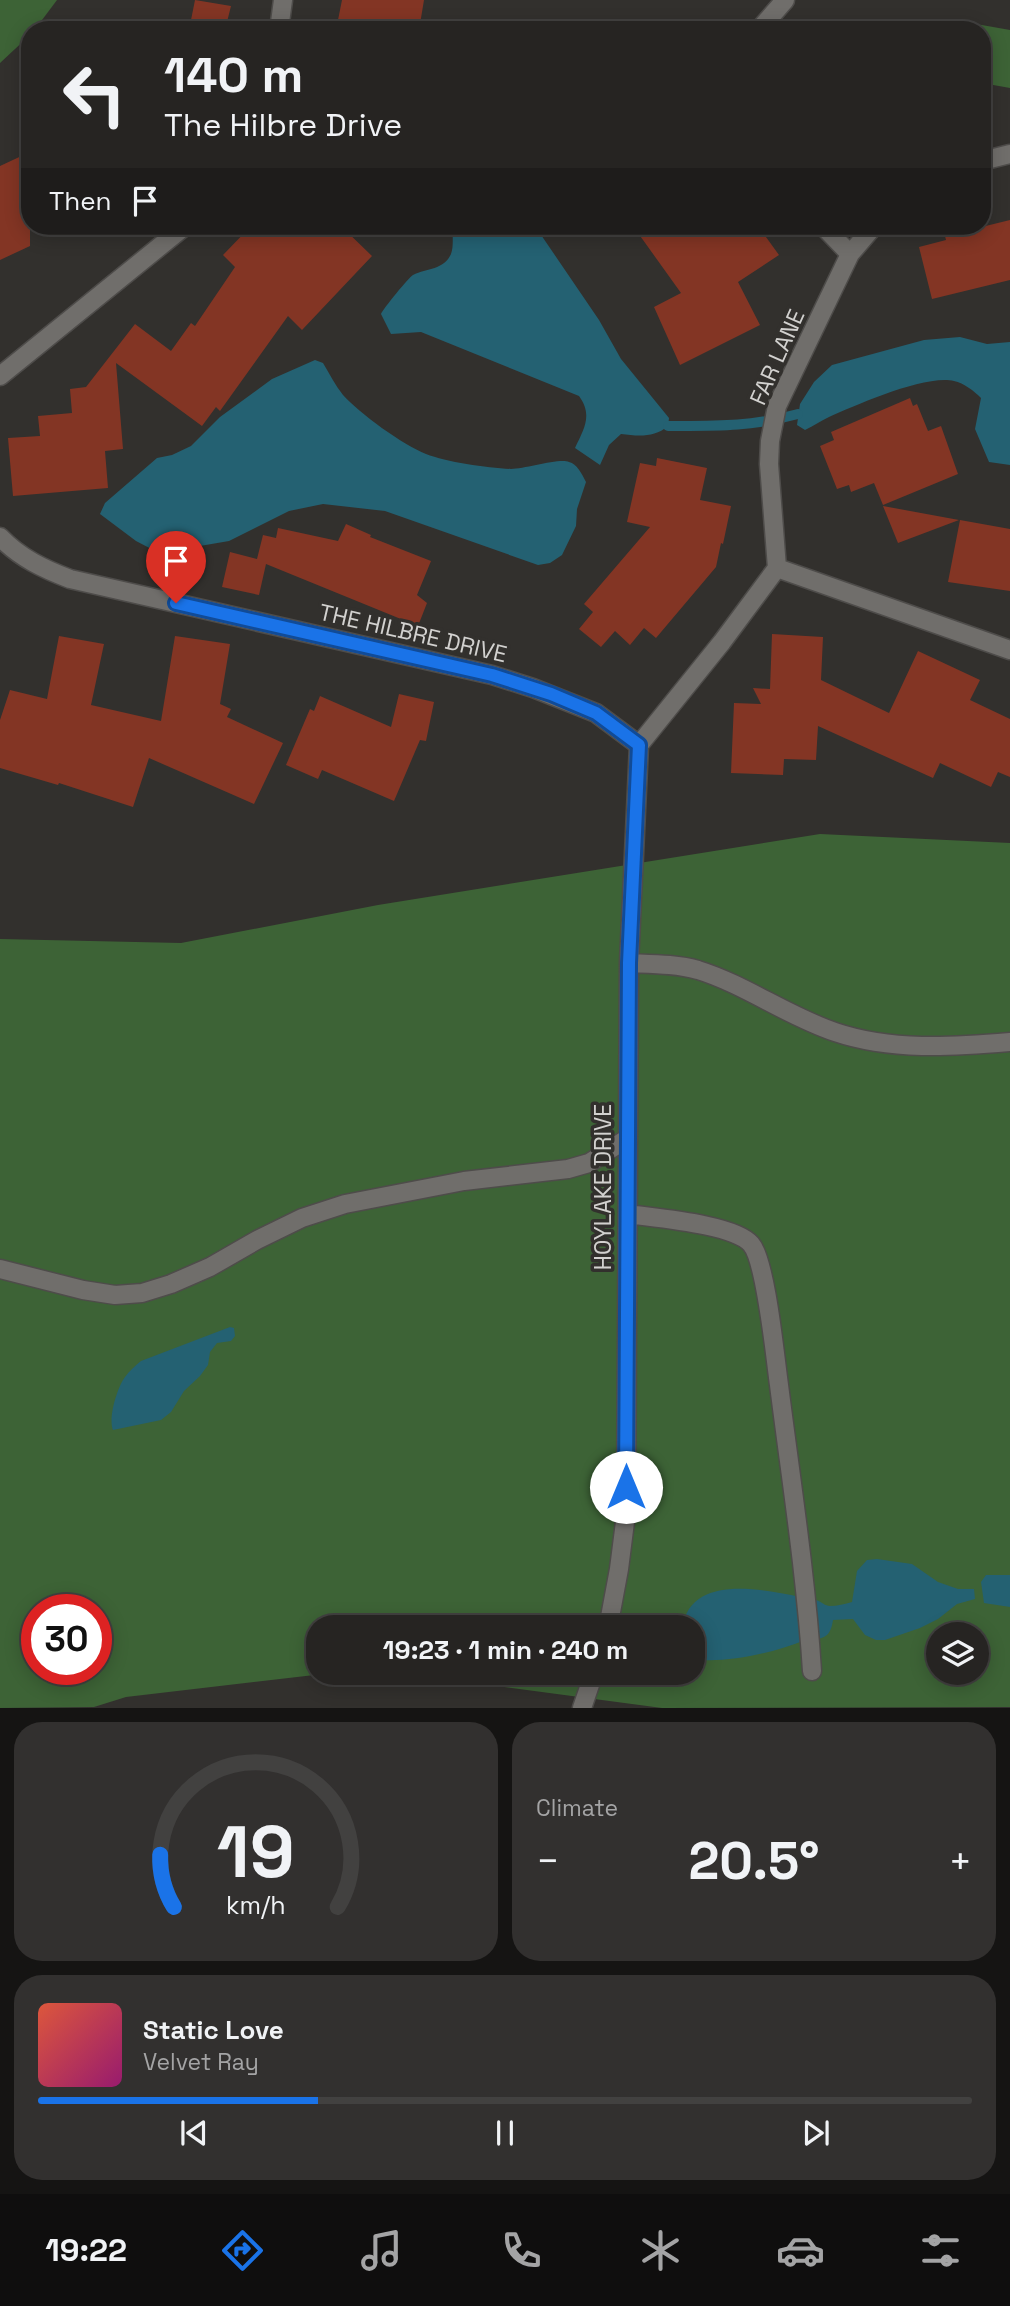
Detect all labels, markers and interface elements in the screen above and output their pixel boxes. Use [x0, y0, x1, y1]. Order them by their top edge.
text: 140 m [164, 44, 303, 106]
icon: left [49, 49, 140, 140]
text: The Hilbre Drive [164, 105, 402, 145]
icon: arrive [126, 182, 164, 220]
text: Then [49, 184, 112, 218]
street label: FAR LANE [743, 304, 811, 410]
pin [146, 531, 206, 603]
icon: arrive [157, 542, 195, 580]
street label: THE HILBRE DRIVE [316, 597, 510, 669]
street label: HOYLAKE DRIVE [588, 1104, 618, 1270]
position arrow [589, 1450, 663, 1524]
speed limit sign: 30 [21, 1594, 112, 1685]
map controls [926, 1622, 989, 1685]
button: layers [926, 1622, 989, 1685]
text: 19:23 · 1 min · 240 m [383, 1633, 628, 1667]
text: Climate [536, 1793, 618, 1823]
text: 19 [217, 1806, 295, 1899]
text: 20.5° [688, 1828, 820, 1894]
text: − [536, 1837, 560, 1885]
text: + [948, 1837, 972, 1885]
text: km/h [226, 1889, 286, 1921]
text: Static Love [143, 2013, 284, 2047]
text: Velvet Ray [143, 2047, 259, 2077]
icon: previous [175, 2114, 213, 2152]
icon: pause [486, 2114, 524, 2152]
icon: next [797, 2114, 835, 2152]
icon: directions [218, 2226, 267, 2275]
icon: music [357, 2226, 406, 2275]
icon: phone [497, 2226, 546, 2275]
icon: climate [636, 2226, 685, 2275]
icon: car [776, 2226, 825, 2275]
icon: filters [916, 2226, 965, 2275]
text: 19:22 [45, 2230, 127, 2270]

